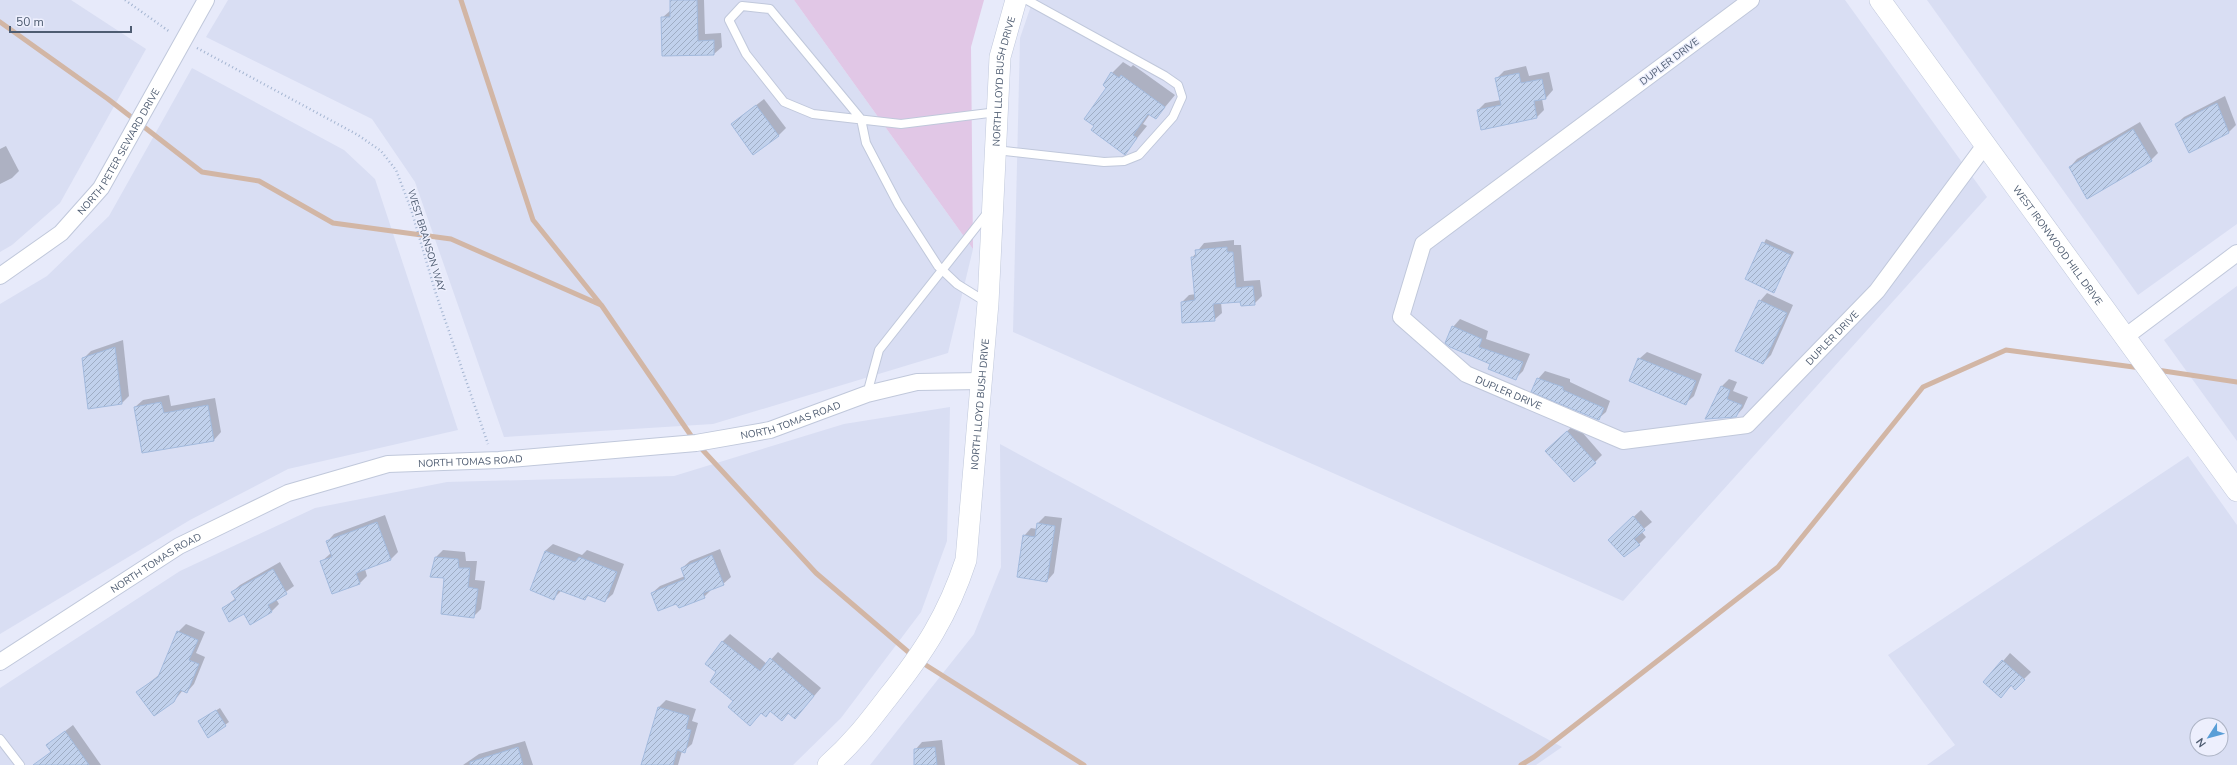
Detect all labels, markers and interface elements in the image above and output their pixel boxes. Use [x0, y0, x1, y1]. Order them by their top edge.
scale bar [10, 8, 131, 34]
text: 50 m [16, 14, 44, 30]
street label: NORTH LLOYD BUSH DRIVE [990, 15, 1019, 147]
street label: DUPLER DRIVE [1637, 35, 1702, 89]
street label: NORTH PETER SEWARD DRIVE [74, 86, 163, 218]
street label: WEST IRONWOOD HILL DRIVE [2009, 183, 2106, 309]
street label: WEST BRANSON WAY [404, 187, 449, 294]
street label: DUPLER DRIVE [1803, 308, 1862, 369]
street label: NORTH LLOYD BUSH DRIVE [968, 338, 993, 470]
street label: DUPLER DRIVE [1473, 373, 1544, 414]
street label: NORTH TOMAS ROAD [740, 398, 843, 443]
street label: NORTH TOMAS ROAD [418, 452, 523, 471]
street label: NORTH TOMAS ROAD [108, 530, 204, 597]
north arrow [2189, 717, 2229, 757]
text: N [2193, 735, 2210, 750]

